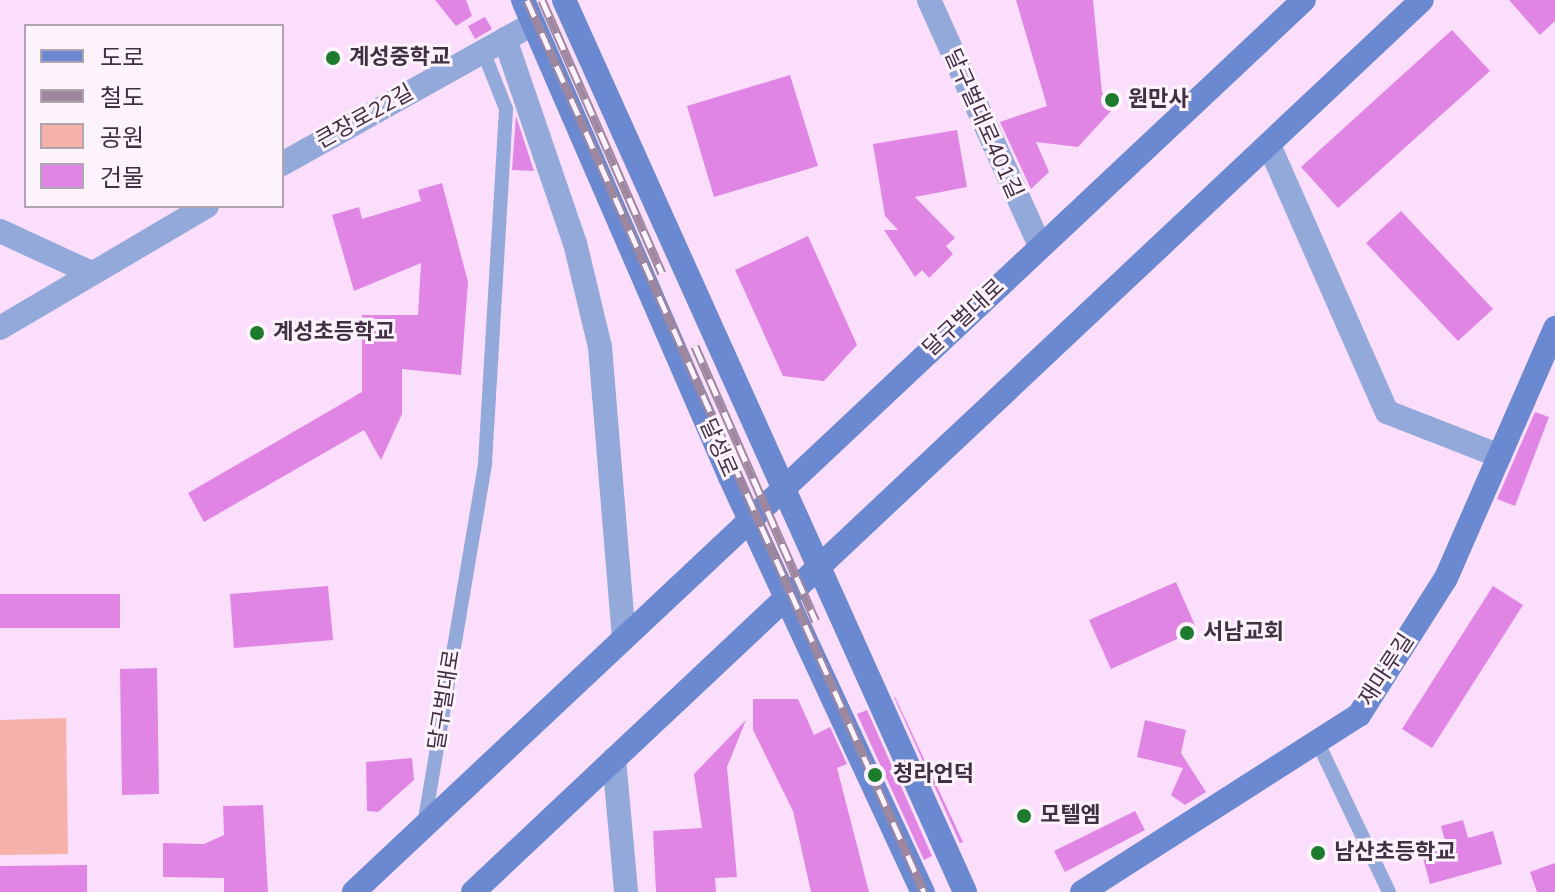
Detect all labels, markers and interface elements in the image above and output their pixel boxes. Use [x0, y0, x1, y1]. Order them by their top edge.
legend [24, 24, 284, 208]
text: 도로 [100, 42, 144, 74]
place label: 계성중학교 [349, 45, 450, 71]
street label: 달구벌대로401길 [938, 45, 1028, 203]
marker: 계성중학교 [324, 49, 342, 67]
street label: 큰장로22길 [312, 79, 418, 155]
text: 철도 [100, 82, 144, 114]
place label: 원만사 [1128, 87, 1189, 113]
marker: 원만사 [1103, 91, 1121, 109]
text: 공원 [100, 122, 144, 154]
text: 건물 [100, 162, 144, 194]
street label: 달구벌대로 [918, 274, 1010, 362]
place label: 계성초등학교 [273, 320, 394, 346]
marker: 계성초등학교 [248, 324, 266, 342]
street label: 달성로 [694, 415, 742, 481]
place label: 서남교회 [1203, 620, 1284, 646]
marker: 서남교회 [1178, 624, 1196, 642]
street label: 재마루길 [1354, 629, 1420, 711]
street label: 달구벌대로 [424, 648, 466, 752]
place label: 청라언덕 [893, 762, 974, 788]
marker: 청라언덕 [864, 764, 886, 786]
place label: 모텔엠 [1040, 803, 1101, 829]
marker: 모텔엠 [1015, 807, 1033, 825]
place label: 남산초등학교 [1334, 840, 1455, 866]
marker: 남산초등학교 [1309, 844, 1327, 862]

